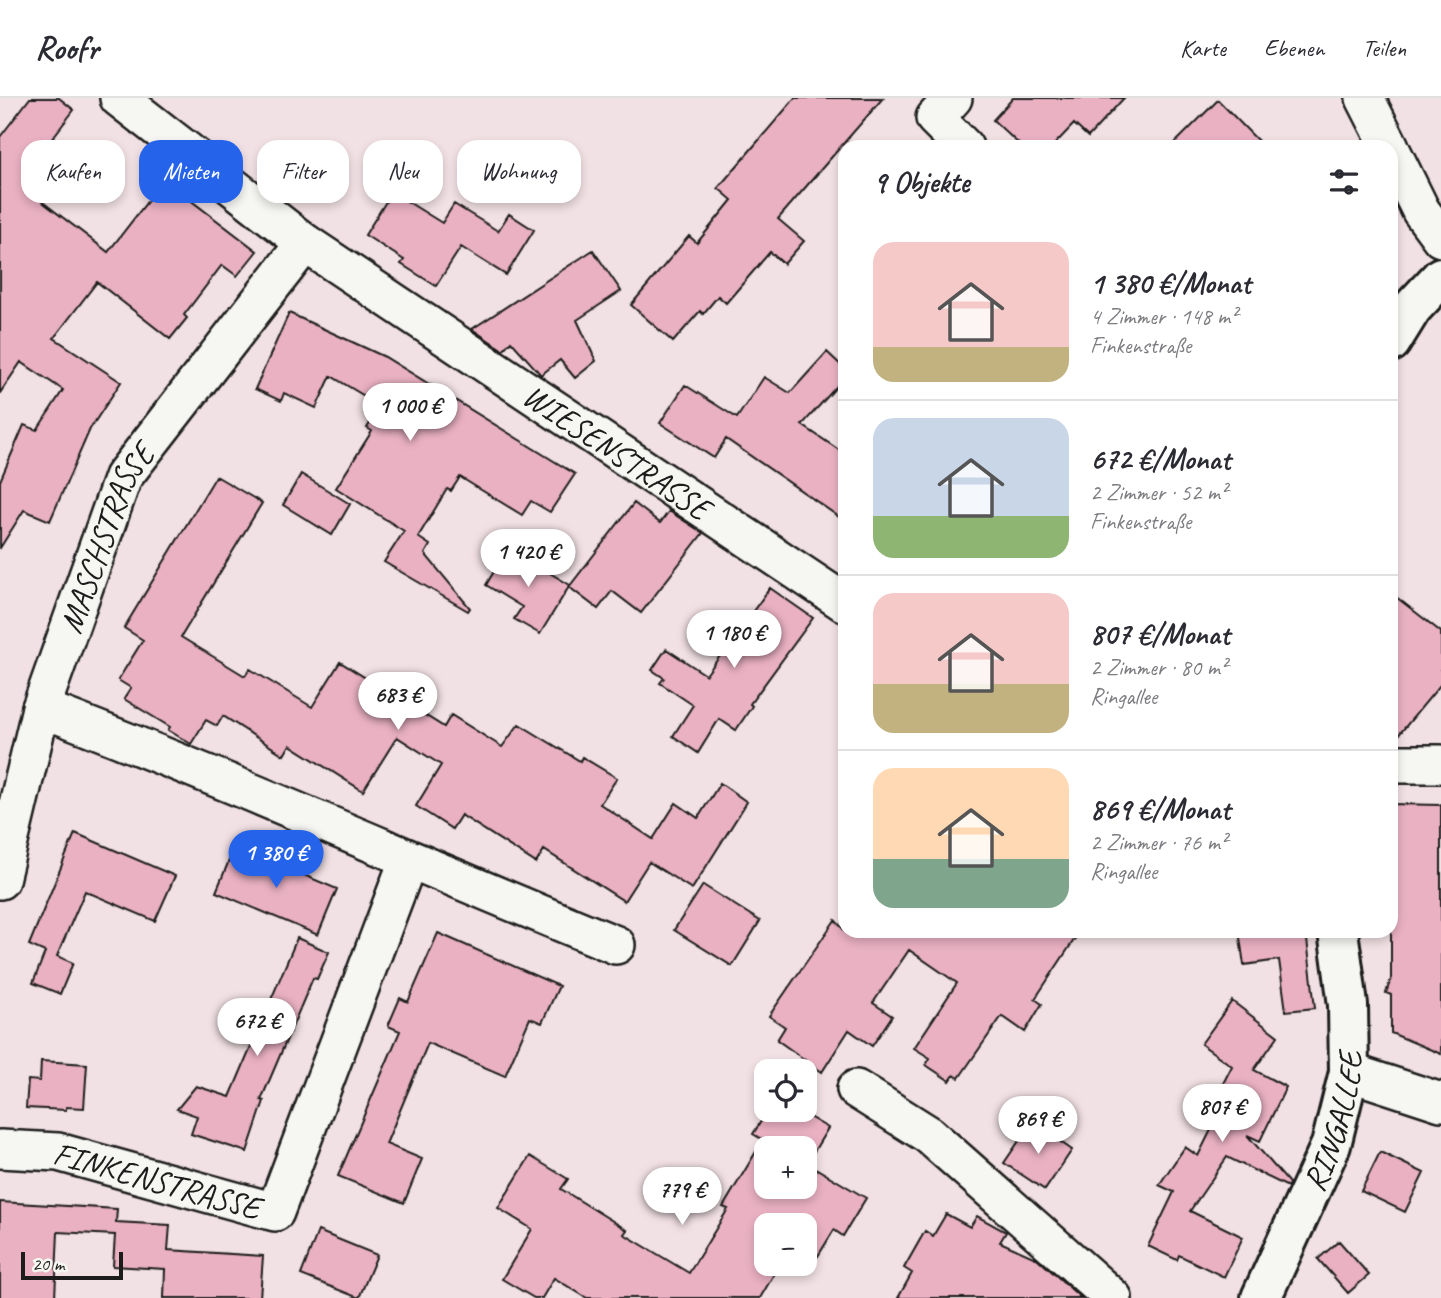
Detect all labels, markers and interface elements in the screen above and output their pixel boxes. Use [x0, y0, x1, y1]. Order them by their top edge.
text: Roofr [35, 27, 98, 69]
text: Karte [1180, 33, 1226, 63]
text: Ebenen [1264, 33, 1324, 63]
text: Teilen [1362, 33, 1406, 63]
chip: Kaufen [21, 140, 125, 203]
chip: Mieten [139, 140, 243, 203]
chip: Filter [257, 140, 349, 203]
chip: Neu [363, 140, 443, 203]
chip: Wohnung [457, 140, 581, 203]
text: 9 Objekte [873, 163, 969, 201]
icon: filters [1325, 163, 1363, 201]
text: 1 380 €/Monat [1090, 264, 1251, 302]
icon: home [929, 270, 1013, 354]
text: 4 Zimmer · 148 m² [1090, 302, 1237, 331]
text: Finkenstraße [1090, 331, 1191, 360]
street label: WIESENSTRASSE [515, 374, 722, 532]
pin: 1 000 € [345, 384, 475, 443]
text: 1 000 € [379, 391, 441, 420]
street label: MASCHSTRASSE [49, 432, 166, 639]
text: 672 €/Monat [1090, 440, 1230, 478]
icon: home [929, 446, 1013, 530]
text: 2 Zimmer · 52 m² [1090, 478, 1227, 507]
text: Finkenstraße [1090, 507, 1191, 536]
pin: 1 420 € [463, 530, 593, 589]
text: 1 420 € [497, 537, 559, 566]
pin: 1 180 € [669, 610, 799, 670]
text: 807 €/Monat [1090, 615, 1230, 653]
text: 1 180 € [703, 618, 765, 647]
icon: home [929, 621, 1013, 705]
text: 2 Zimmer · 80 m² [1090, 653, 1227, 682]
pin: 683 € [349, 672, 447, 732]
text: 683 € [374, 680, 422, 709]
text: Ringallee [1090, 682, 1157, 711]
text: 869 €/Monat [1090, 790, 1230, 828]
icon: home [929, 796, 1013, 880]
text: 2 Zimmer · 76 m² [1090, 828, 1227, 857]
pin: 1 380 € [211, 830, 341, 890]
text: 1 380 € [245, 838, 307, 867]
text: Ringallee [1090, 857, 1157, 886]
pin: 672 € [208, 998, 306, 1058]
text: 672 € [233, 1006, 281, 1035]
street label: RINGALLEE [1293, 1047, 1372, 1198]
map controls [754, 1059, 817, 1276]
button: locate [754, 1059, 817, 1122]
pin: 807 € [1173, 1084, 1271, 1144]
text: 807 € [1199, 1092, 1245, 1121]
pin: 869 € [989, 1096, 1087, 1156]
text: 869 € [1014, 1104, 1062, 1133]
street label: FINKENSTRASSE [49, 1132, 269, 1230]
button: + [754, 1136, 817, 1199]
pin: 779 € [633, 1168, 731, 1227]
text: 779 € [659, 1175, 705, 1204]
button: − [754, 1213, 817, 1276]
scale bar [21, 1249, 122, 1281]
text: 20 m [32, 1252, 64, 1276]

